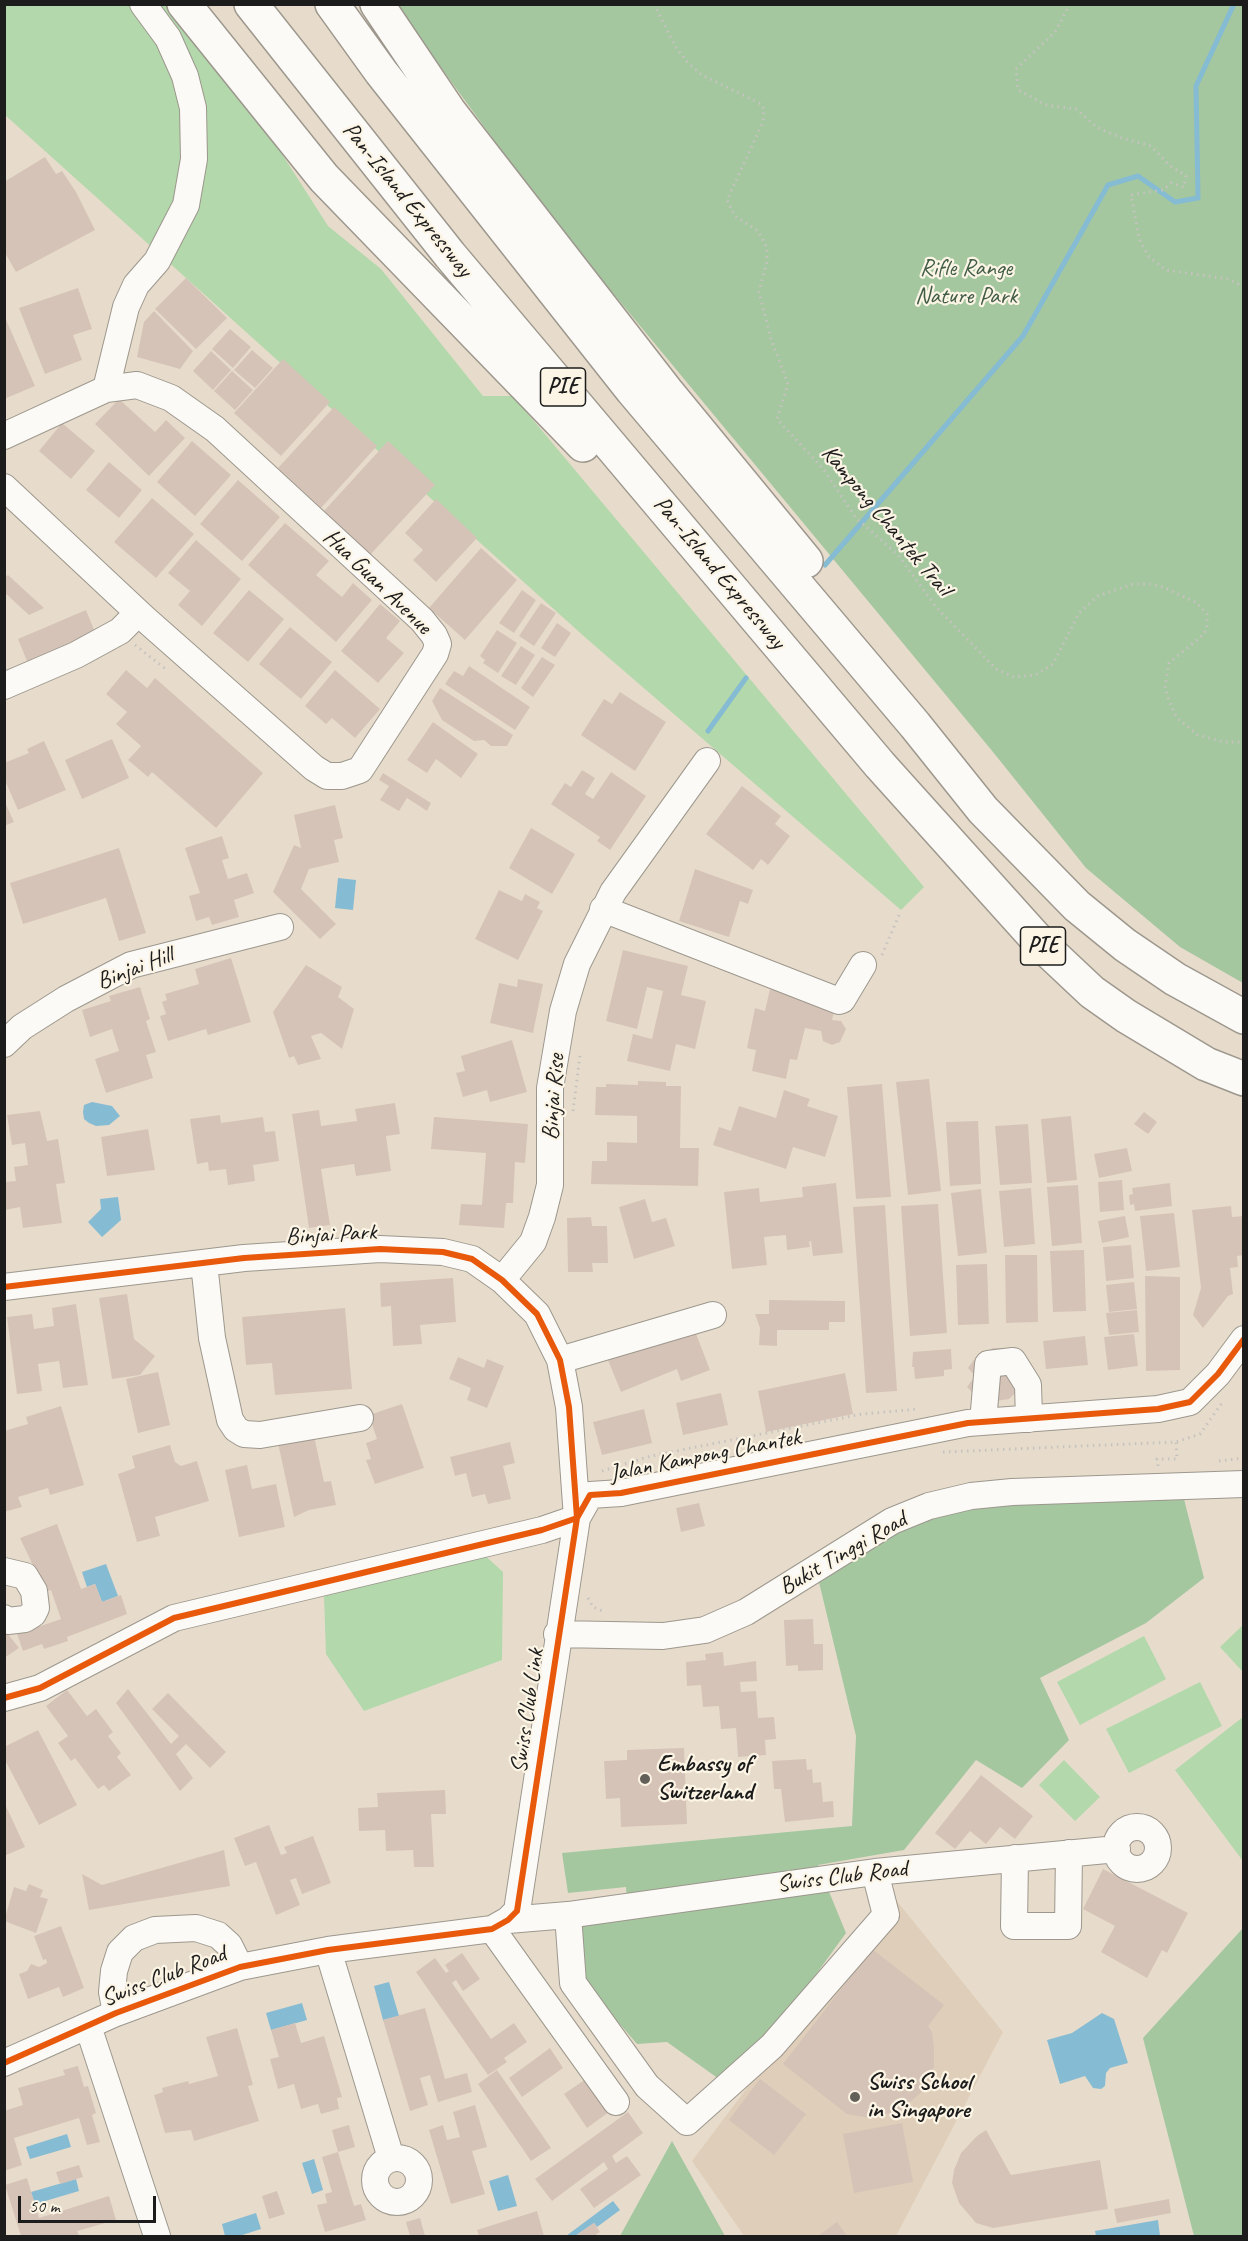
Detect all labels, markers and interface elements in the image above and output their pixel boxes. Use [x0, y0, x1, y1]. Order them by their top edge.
street label: Pan-Island Expressway [336, 117, 478, 283]
park label: Rifle Range Nature Park [915, 255, 1017, 311]
road number: PIE [540, 368, 586, 406]
street label: Kampong Chantek Trail [814, 440, 958, 602]
street label: Pan-Island Expressway [647, 491, 791, 655]
street label: Hua Guan Avenue [317, 523, 437, 641]
road number: PIE [1020, 927, 1066, 965]
street label: Binjai Hill [93, 941, 177, 997]
street label: Binjai Rise [537, 1053, 571, 1141]
street label: Binjai Park [285, 1218, 377, 1252]
street label: Jalan Kampong Chantek [607, 1423, 803, 1489]
street label: Bukit Tinggi Road [774, 1506, 912, 1602]
street label: Swiss Club Link [505, 1647, 551, 1775]
place label: Embassy of Switzerland [657, 1751, 753, 1807]
marker: Embassy of Switzerland [638, 1772, 652, 1786]
street label: Swiss Club Road [775, 1855, 909, 1899]
street label: Swiss Club Road [98, 1940, 230, 2014]
place label: Swiss School in Singapore [867, 2069, 971, 2125]
marker: Swiss School in Singapore [848, 2090, 862, 2104]
scale bar [21, 2184, 159, 2222]
text: 50 m [29, 2195, 60, 2217]

